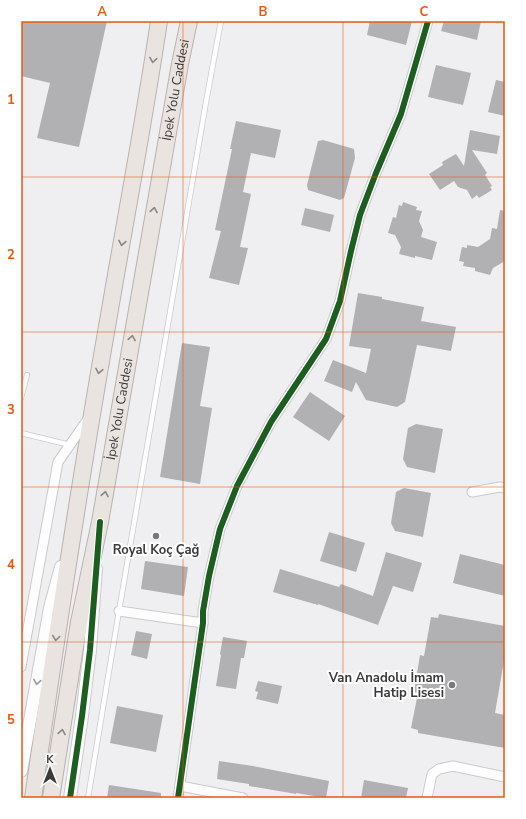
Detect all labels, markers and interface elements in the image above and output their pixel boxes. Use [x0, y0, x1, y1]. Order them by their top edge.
text: A [97, 3, 107, 21]
text: B [259, 3, 268, 21]
text: C [420, 3, 429, 21]
street label: İpek Yolu Caddesi [157, 38, 194, 142]
one-way arrow [149, 57, 158, 63]
text: 1 [7, 91, 15, 109]
one-way arrow [149, 207, 158, 213]
one-way arrow [118, 240, 126, 246]
text: 2 [7, 246, 15, 264]
one-way arrow [127, 335, 136, 341]
street label: İpek Yolu Caddesi [101, 357, 137, 461]
one-way arrow [95, 368, 104, 374]
text: 3 [7, 401, 15, 419]
one-way arrow [100, 491, 109, 497]
marker: Royal Koç Çağ [151, 531, 161, 541]
place label: Royal Koç Çağ [113, 541, 199, 559]
text: 4 [7, 556, 15, 574]
one-way arrow [52, 634, 61, 641]
place label: Van Anadolu İmam Hatip Lisesi [328, 669, 444, 702]
one-way arrow [33, 679, 41, 685]
marker: Van Anadolu İmam Hatip Lisesi [447, 680, 457, 690]
text: 5 [7, 711, 15, 729]
one-way arrow [57, 729, 65, 735]
north arrow [30, 749, 70, 789]
text: K [46, 752, 54, 767]

